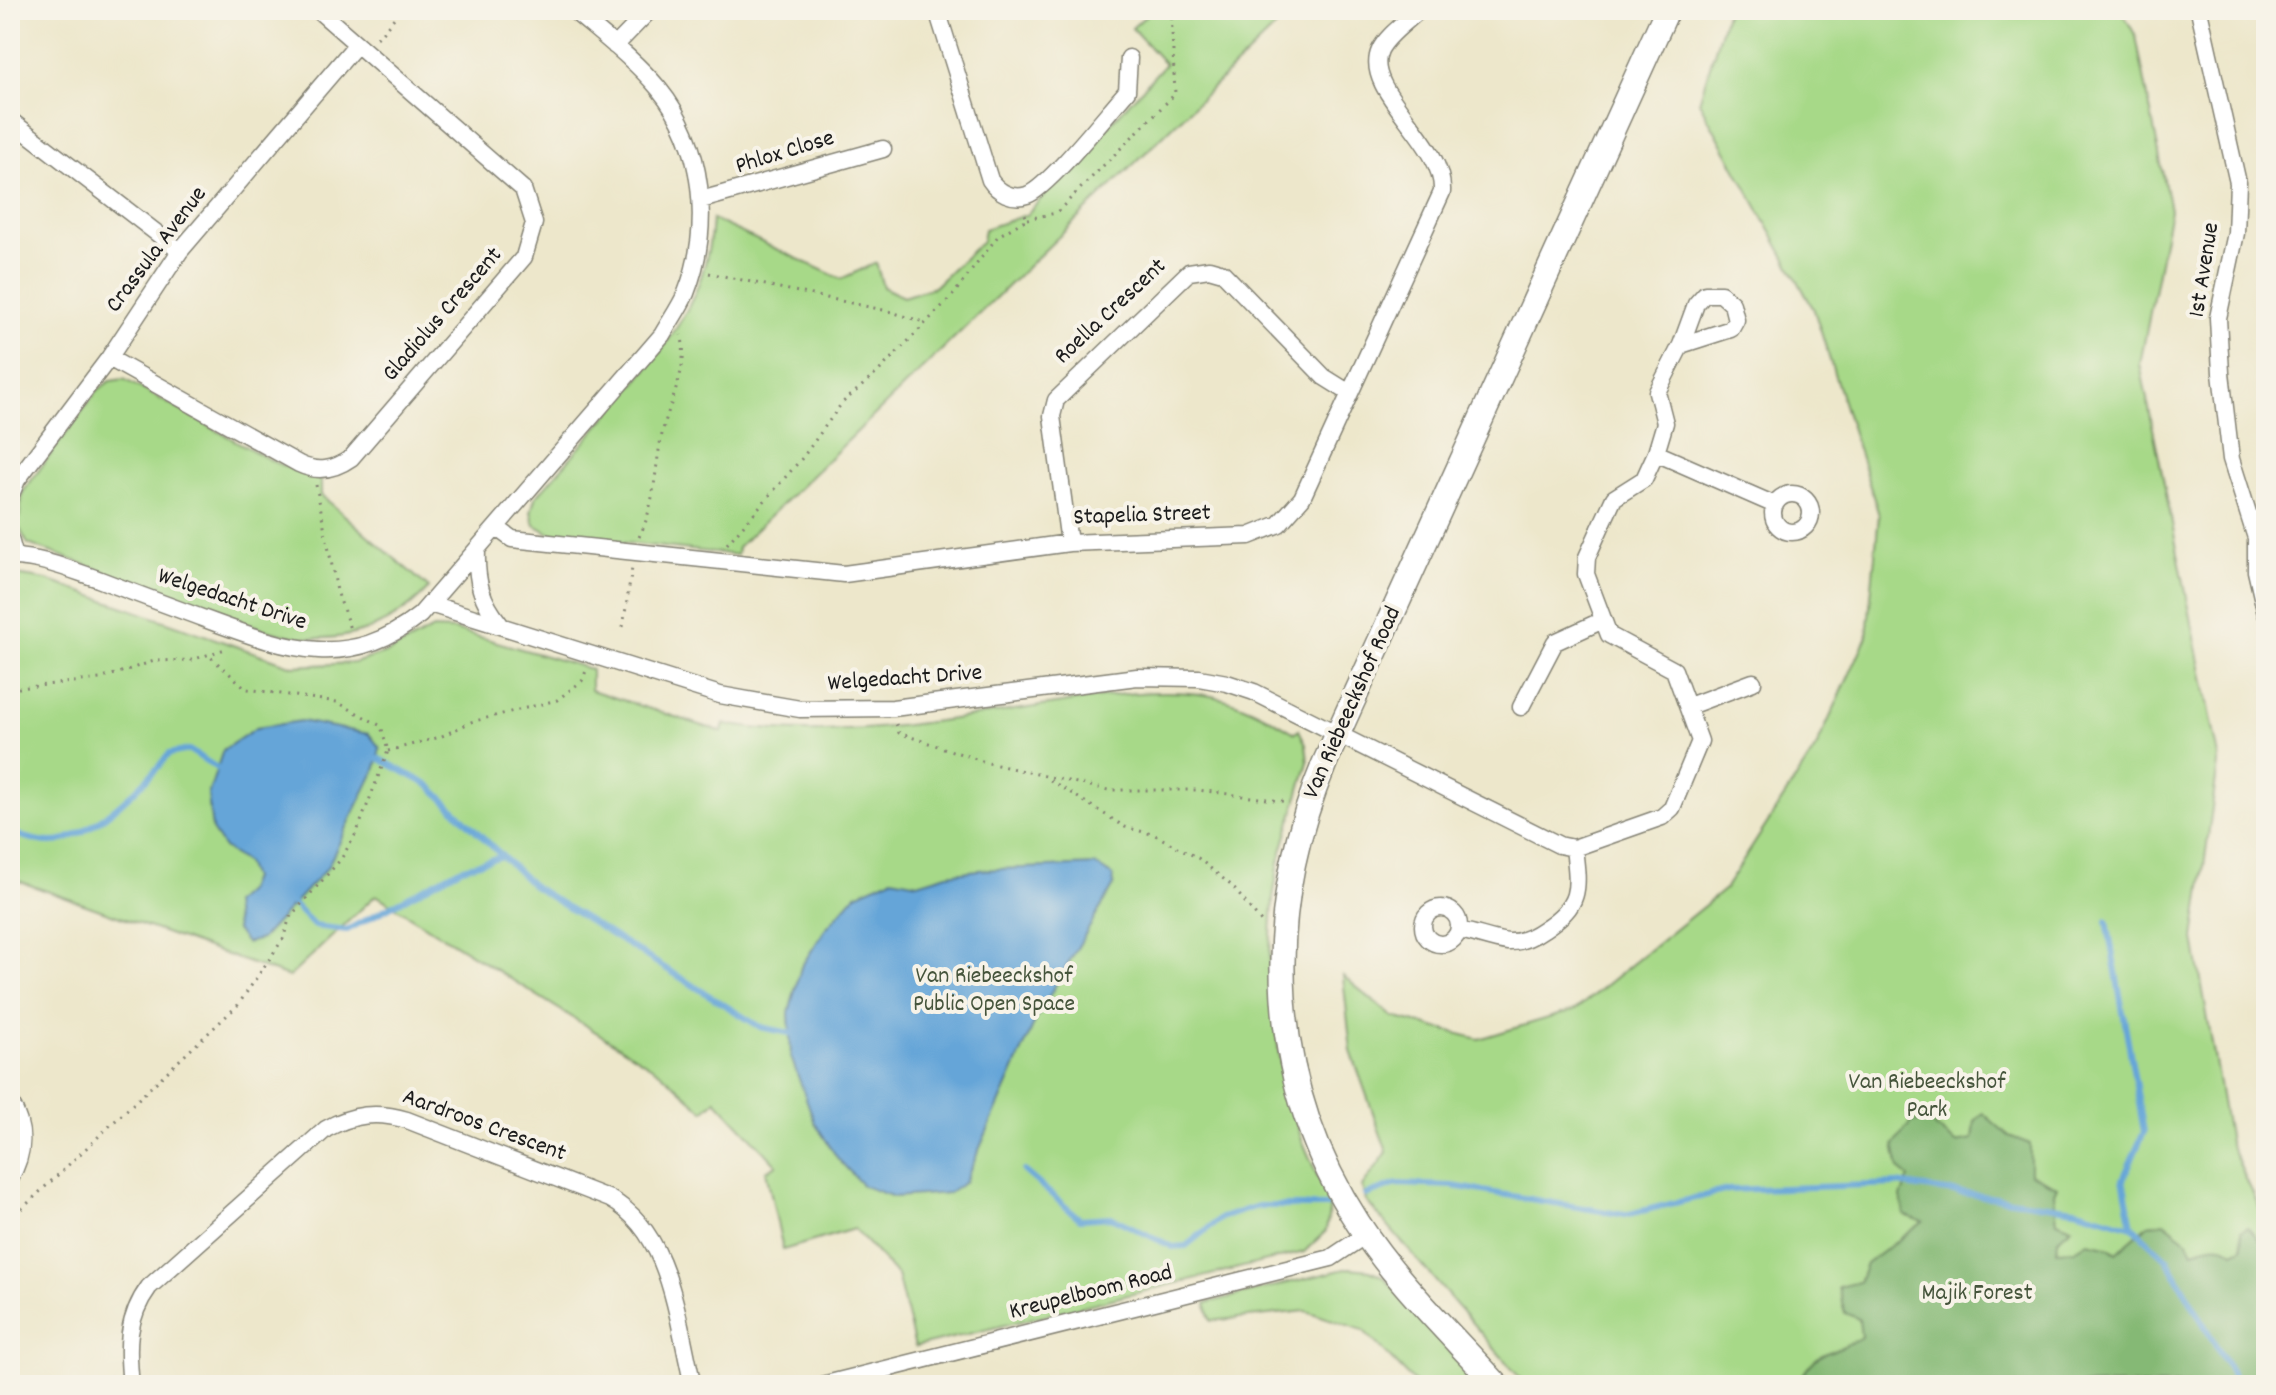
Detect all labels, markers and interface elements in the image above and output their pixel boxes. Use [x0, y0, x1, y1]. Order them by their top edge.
street label: Phlox Close [731, 122, 839, 184]
street label: Crassula Avenue [98, 180, 216, 320]
street label: 1st Avenue [2181, 220, 2229, 320]
street label: Gladiolus Crescent [375, 240, 511, 390]
street label: Roella Crescent [1047, 251, 1175, 373]
street label: Stapelia Street [1073, 497, 1211, 535]
street label: Welgedacht Drive [153, 560, 311, 640]
street label: Van Riebeeckshof Road [1295, 601, 1411, 805]
street label: Welgedacht Drive [827, 657, 983, 701]
park label: Van Riebeeckshof Public Open Space [913, 960, 1075, 1022]
park label: Van Riebeeckshof Park [1848, 1066, 2006, 1128]
street label: Aardroos Crescent [397, 1081, 571, 1171]
street label: Kreupelboom Road [1006, 1256, 1176, 1330]
park label: Majik Forest [1921, 1277, 2033, 1311]

